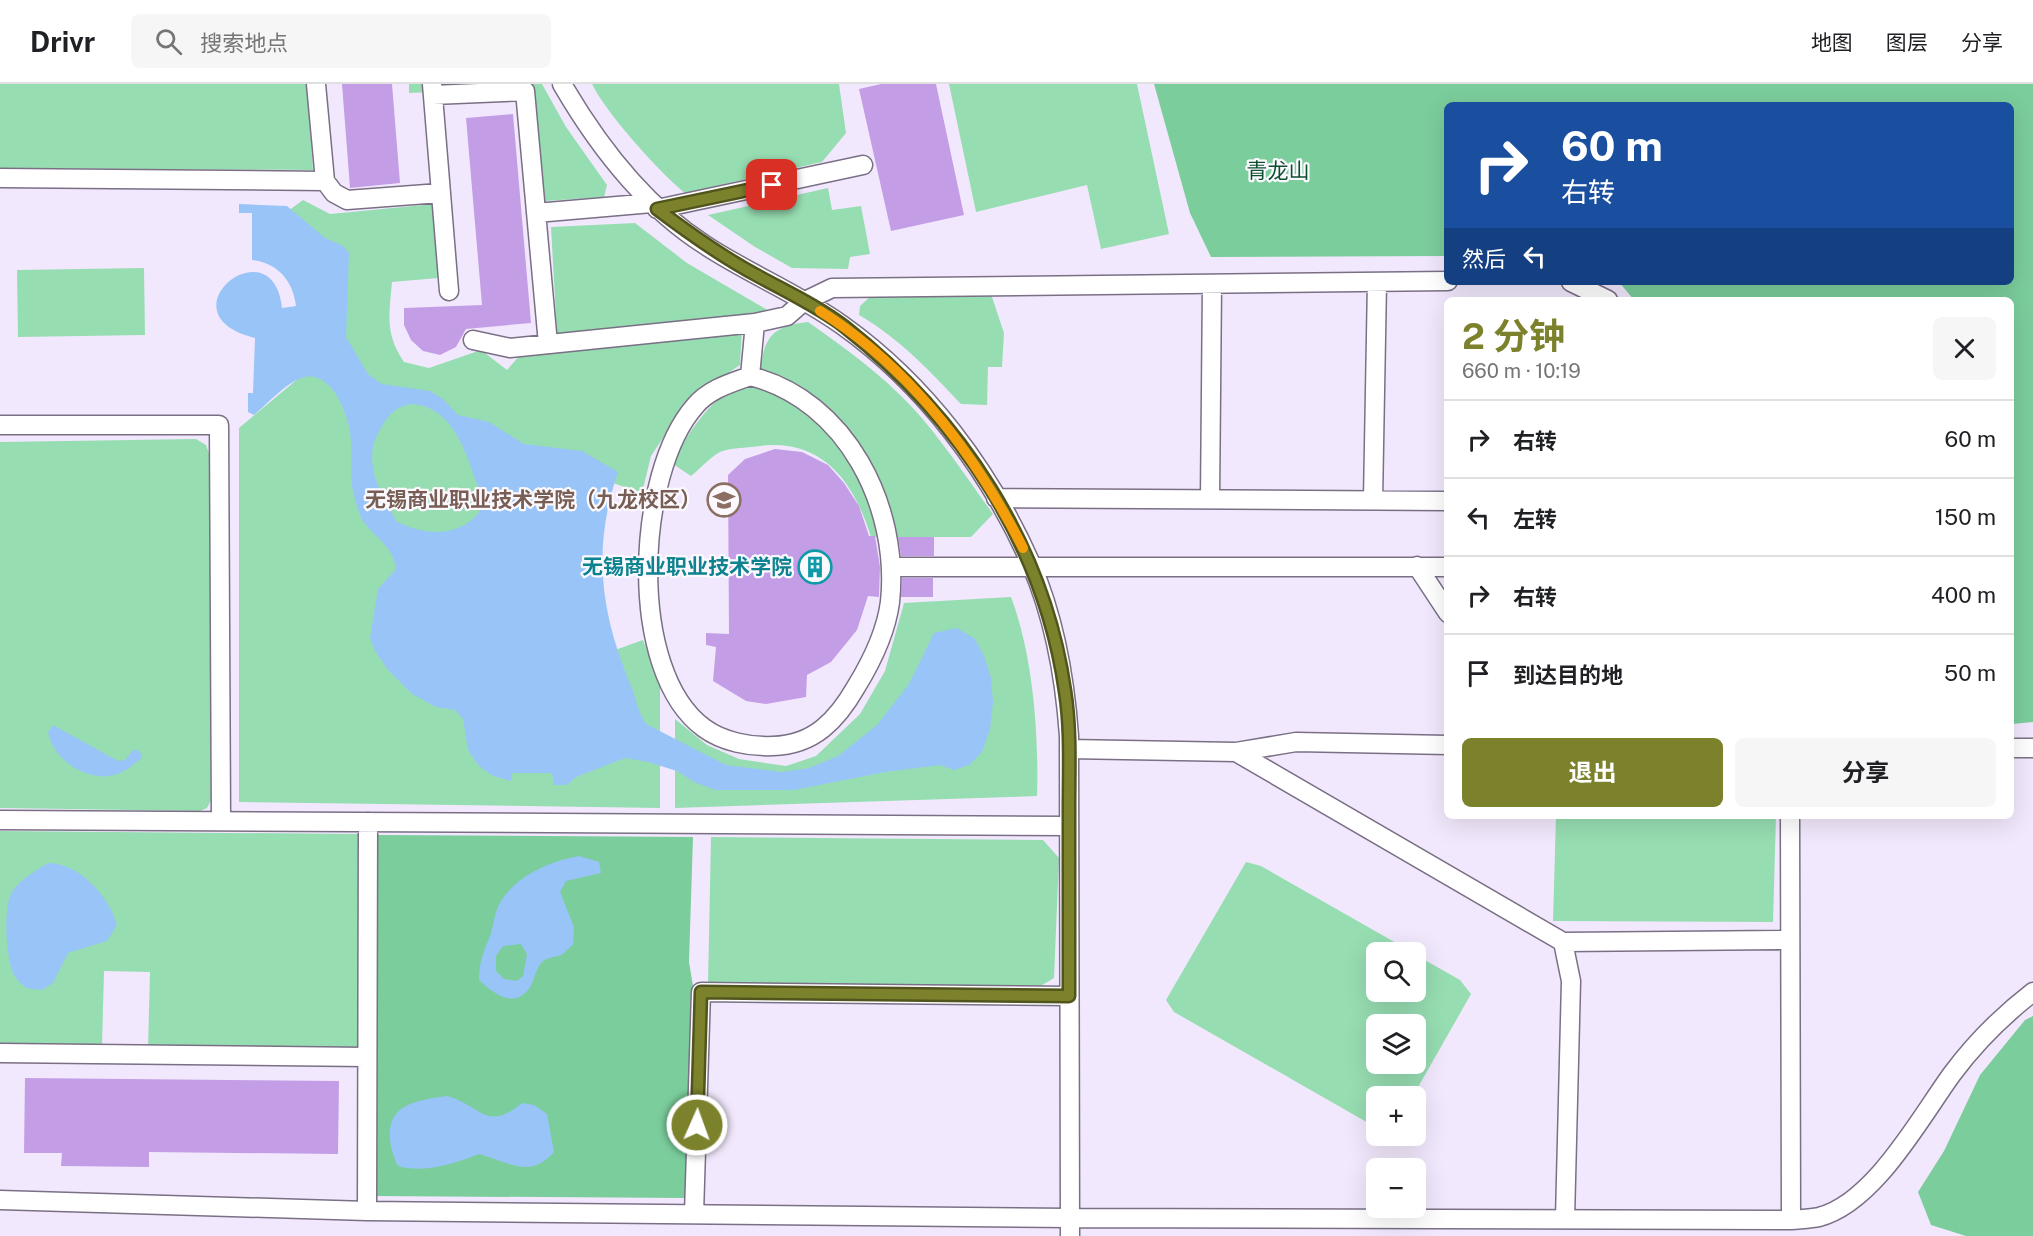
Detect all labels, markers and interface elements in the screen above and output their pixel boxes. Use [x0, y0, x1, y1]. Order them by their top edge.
search box [131, 14, 551, 68]
text: Drivr [30, 25, 95, 58]
icon: search [152, 25, 185, 58]
text: 搜索地点 [200, 30, 288, 56]
text: 地图 [1811, 30, 1853, 55]
text: 图层 [1886, 30, 1928, 55]
text: 分享 [1961, 30, 2003, 55]
text: 60 m [1561, 121, 1663, 170]
icon: right [1462, 126, 1540, 204]
park label: 青龙山 [1247, 158, 1310, 183]
pin [746, 159, 797, 210]
icon: arrive [755, 168, 788, 201]
text: 右转 [1561, 176, 1615, 208]
icon: left [1518, 240, 1551, 273]
text: 然后 [1462, 246, 1506, 272]
text: 2 分钟 [1462, 315, 1565, 357]
button: close [1933, 317, 1996, 380]
text: 660 m · 10:19 [1462, 359, 1581, 383]
icon: right [1462, 423, 1495, 456]
text: 60 m [1945, 426, 1996, 452]
text: 右转 [1513, 428, 1557, 454]
school or university icon: 无锡商业职业技术学院（九龙校区） [706, 482, 742, 518]
place label: 无锡商业职业技术学院（九龙校区） [365, 487, 701, 512]
icon: left [1462, 501, 1495, 534]
text: 150 m [1935, 504, 1996, 530]
text: 左转 [1513, 506, 1557, 532]
building icon: 无锡商业职业技术学院 [797, 549, 833, 585]
place label: 无锡商业职业技术学院 [582, 554, 792, 579]
icon: right [1462, 579, 1495, 612]
text: 400 m [1931, 582, 1996, 608]
text: 右转 [1513, 584, 1557, 610]
icon: arrive [1462, 657, 1495, 690]
text: 50 m [1944, 660, 1996, 686]
text: 到达目的地 [1513, 662, 1623, 688]
button: 退出 [1462, 738, 1723, 807]
button: 分享 [1735, 738, 1996, 807]
map controls [1366, 942, 1426, 1218]
button: search [1366, 942, 1426, 1002]
button: layers [1366, 1014, 1426, 1074]
button: + [1366, 1086, 1426, 1146]
position arrow [665, 1093, 729, 1157]
button: − [1366, 1158, 1426, 1218]

